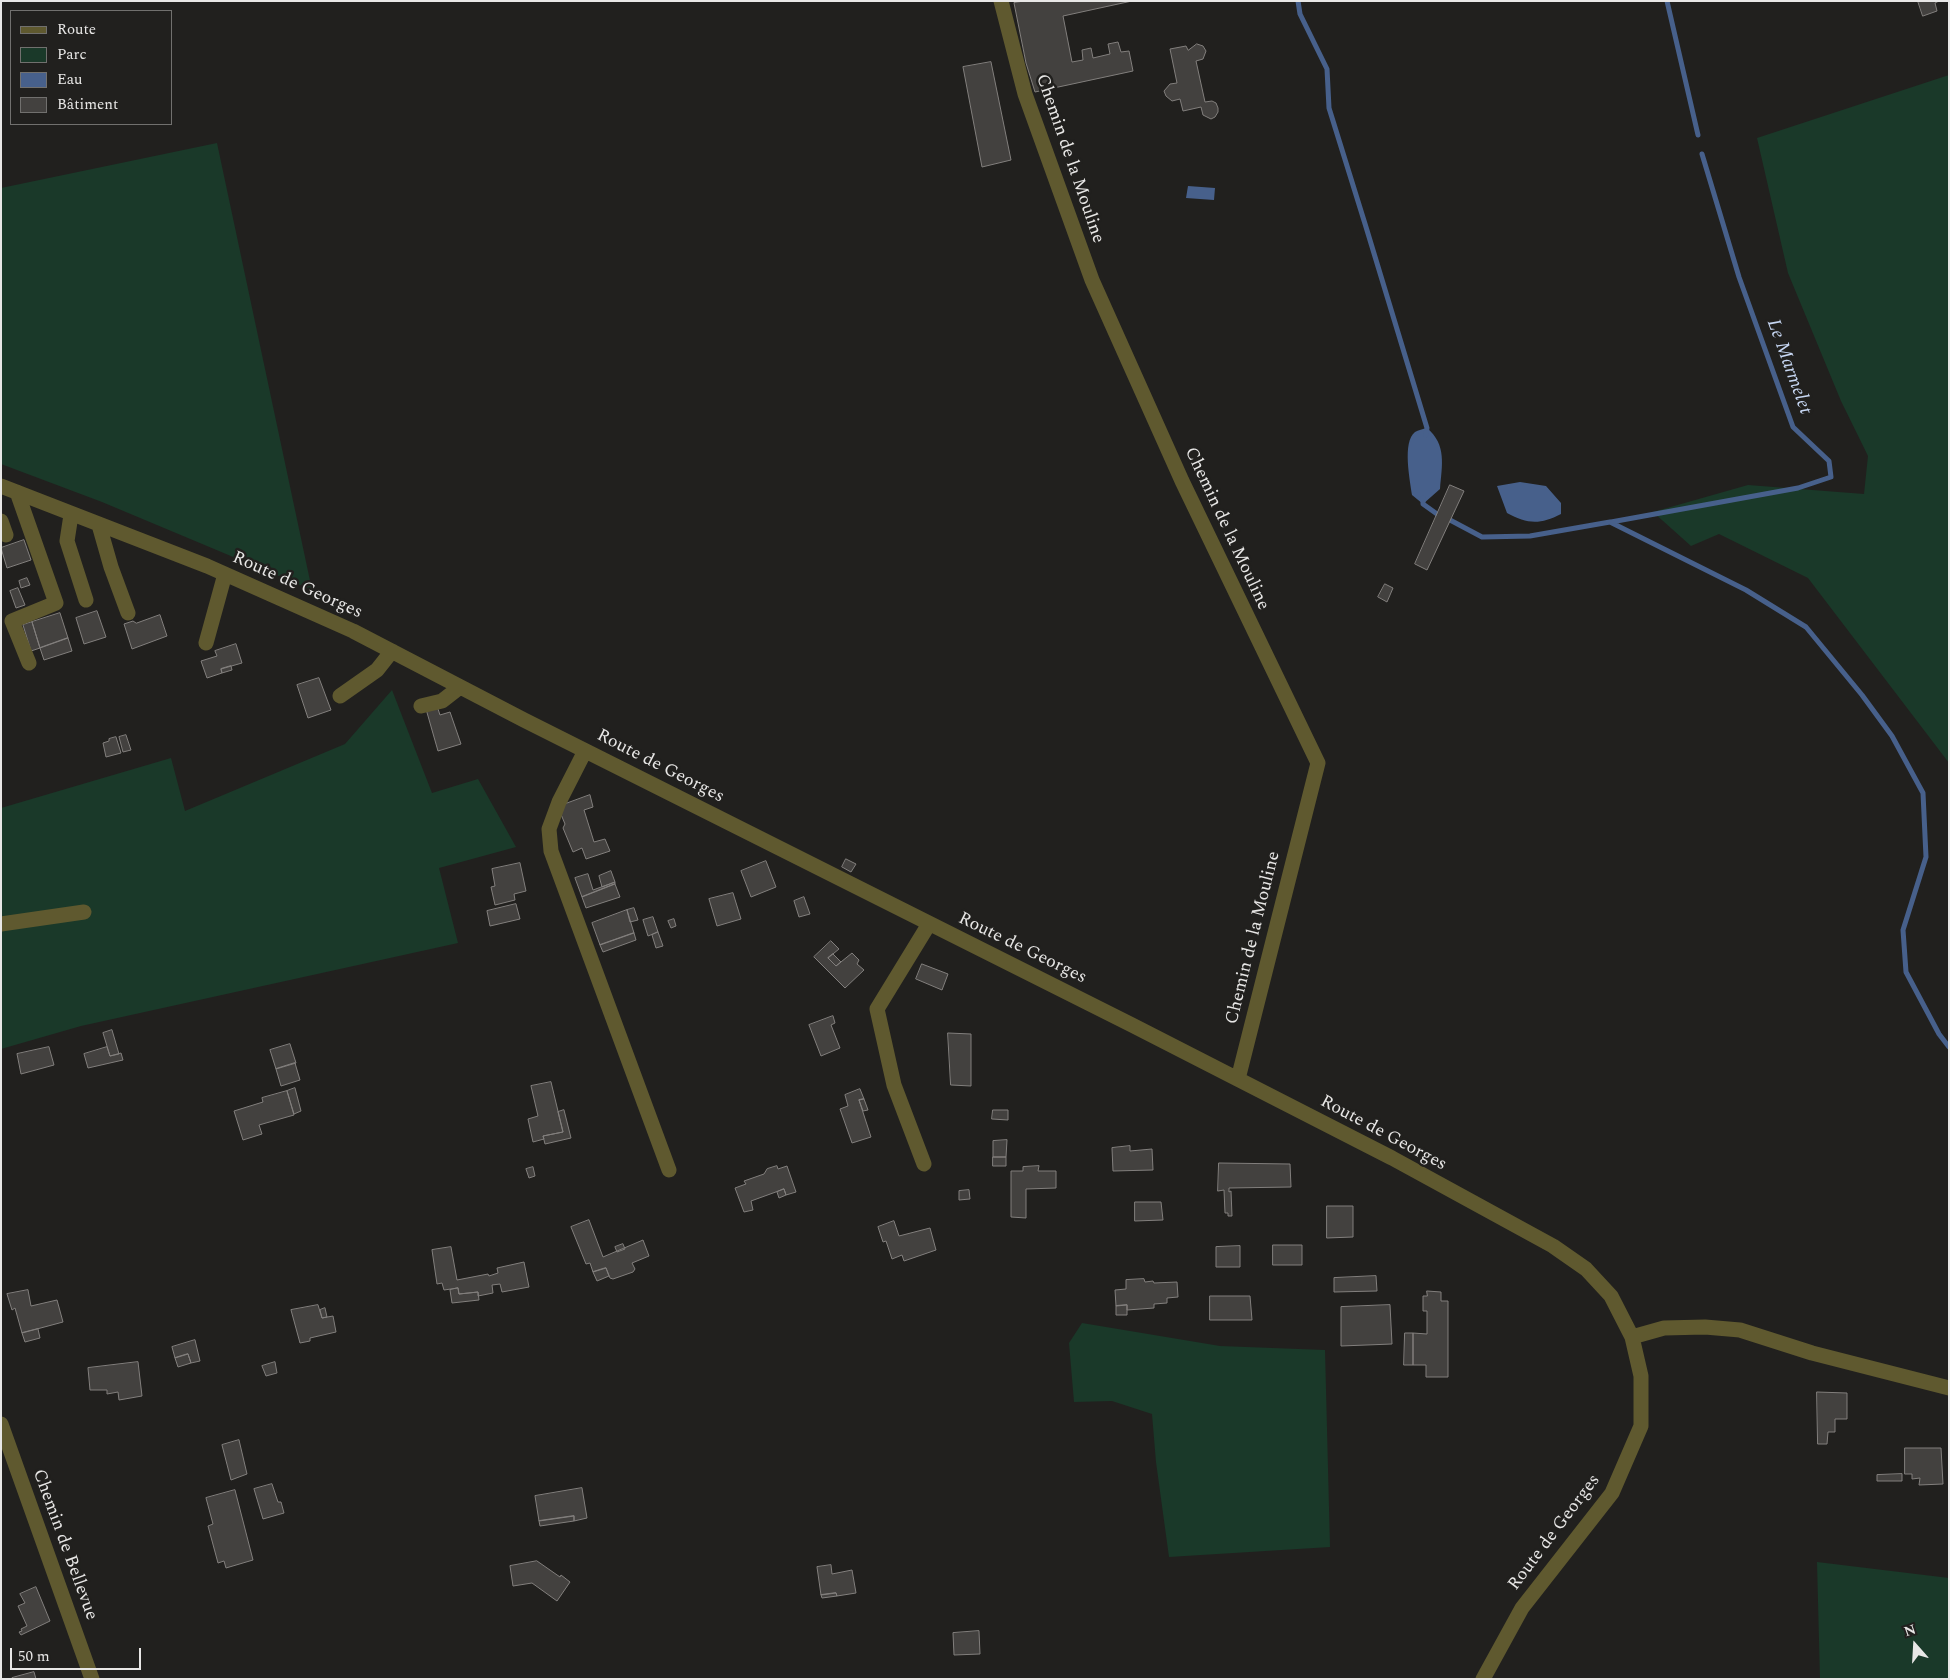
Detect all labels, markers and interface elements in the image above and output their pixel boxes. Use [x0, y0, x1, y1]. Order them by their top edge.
legend [10, 10, 172, 125]
text: Route [57, 18, 96, 41]
text: Parc [57, 43, 87, 66]
text: Eau [57, 68, 83, 91]
street label: Chemin de la Mouline [1030, 72, 1108, 246]
text: Bâtiment [57, 93, 118, 116]
water label: Le Marmelet [1760, 316, 1816, 418]
street label: Chemin de la Mouline [1179, 444, 1273, 614]
street label: Route de Georges [229, 548, 365, 624]
street label: Route de Georges [593, 726, 727, 808]
street label: Chemin de la Mouline [1222, 849, 1286, 1027]
street label: Route de Georges [954, 909, 1090, 989]
street label: Route de Georges [1316, 1092, 1450, 1176]
street label: Chemin de Bellevue [27, 1467, 101, 1623]
street label: Route de Georges [1504, 1471, 1606, 1595]
text: N [1901, 1619, 1919, 1642]
north arrow [1890, 1620, 1940, 1670]
scale bar [12, 1638, 144, 1670]
text: 50 m [18, 1645, 50, 1668]

